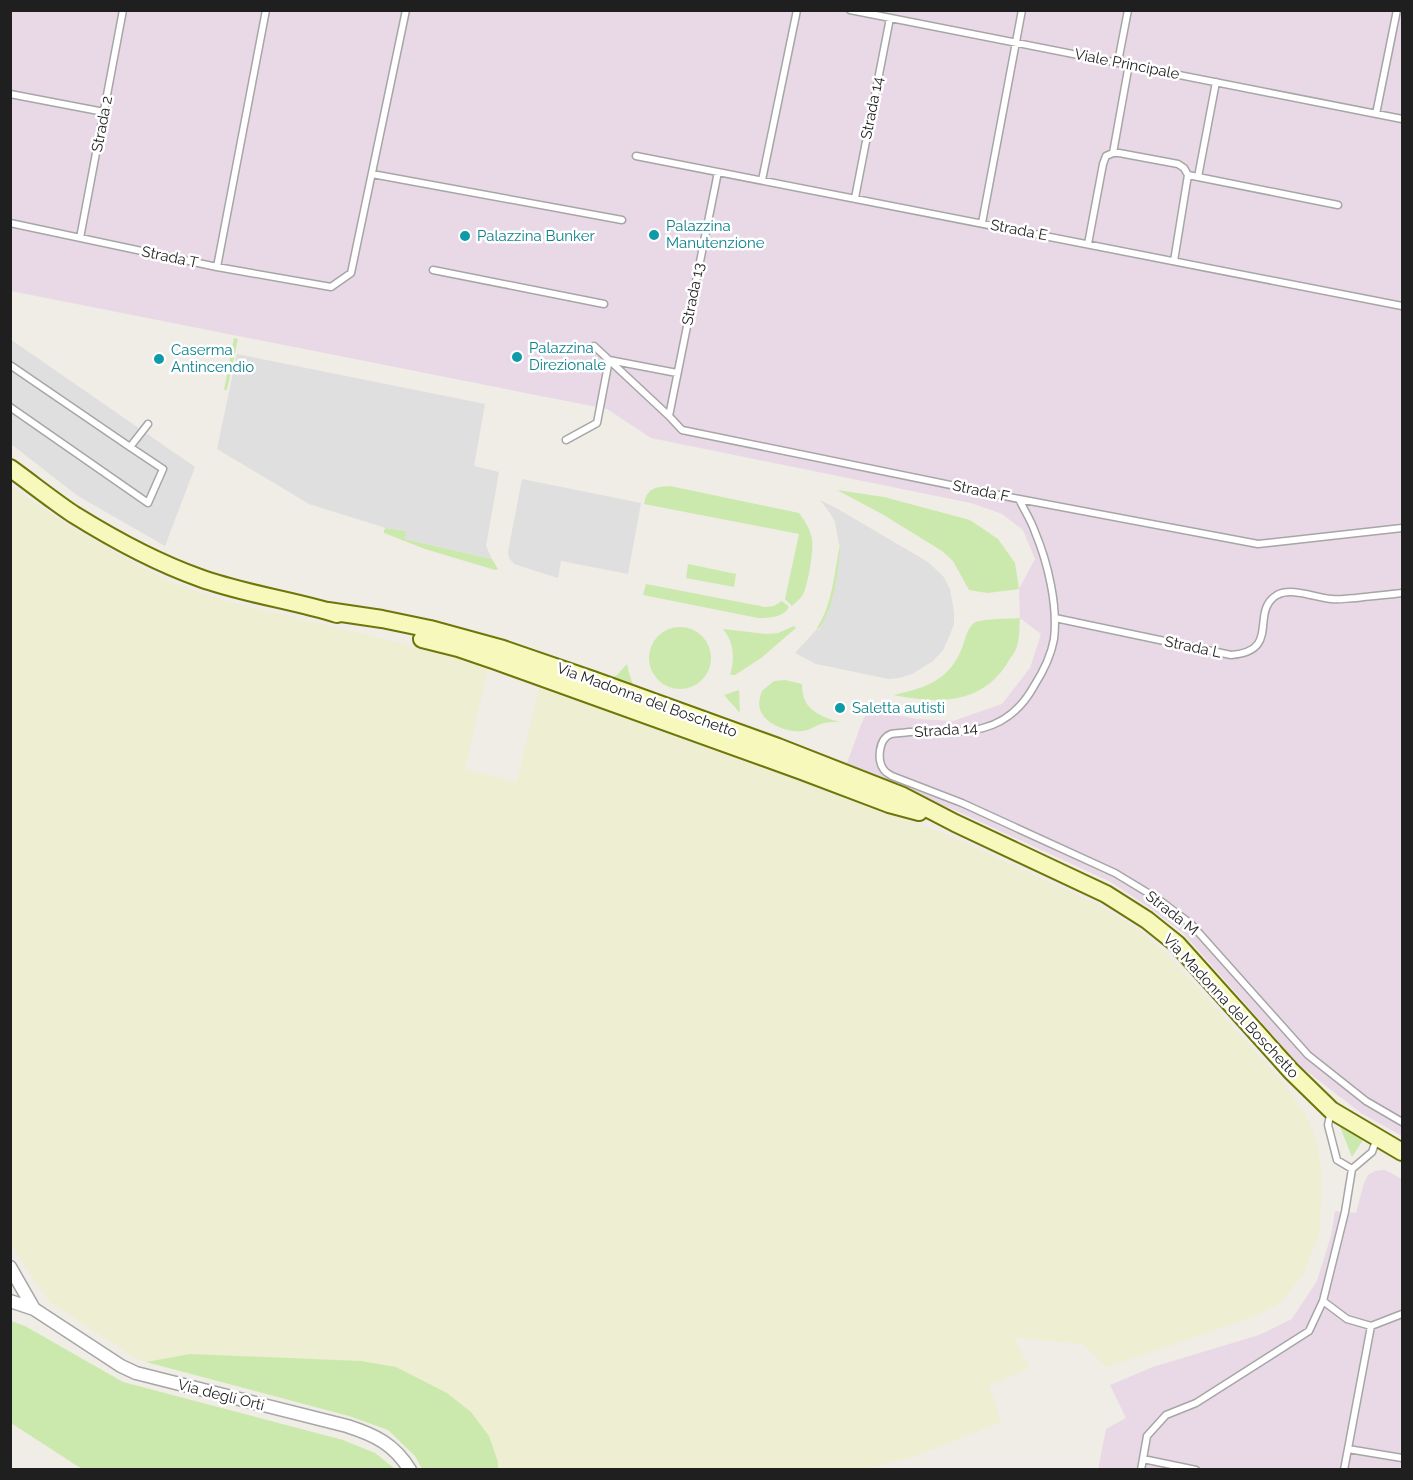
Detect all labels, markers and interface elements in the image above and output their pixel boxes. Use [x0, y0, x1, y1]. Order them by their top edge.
street label: Viale Principale [1073, 45, 1181, 83]
street label: Strada 14 [857, 75, 887, 141]
street label: Strada 2 [88, 94, 116, 153]
street label: Strada E [989, 216, 1049, 244]
place label: Palazzina Manutenzione [666, 217, 765, 252]
place label: Palazzina Bunker [477, 227, 595, 245]
marker: Palazzina Manutenzione [647, 228, 661, 242]
marker: Palazzina Bunker [458, 229, 472, 243]
street label: Strada T [140, 242, 200, 272]
street label: Strada 13 [678, 261, 708, 327]
place label: Palazzina Direzionale [529, 339, 606, 374]
place label: Caserma Antincendio [171, 341, 254, 376]
marker: Palazzina Direzionale [510, 350, 524, 364]
marker: Caserma Antincendio [152, 352, 166, 366]
street label: Strada F [951, 476, 1011, 506]
street label: Strada L [1163, 632, 1223, 662]
street label: Via Madonna del Boschetto [554, 659, 740, 741]
place label: Saletta autisti [852, 699, 945, 717]
marker: Saletta autisti [833, 701, 847, 715]
street label: Strada 14 [914, 719, 978, 741]
street label: Strada M [1142, 887, 1202, 939]
street label: Via Madonna del Boschetto [1159, 930, 1303, 1082]
street label: Via degli Orti [176, 1376, 266, 1414]

